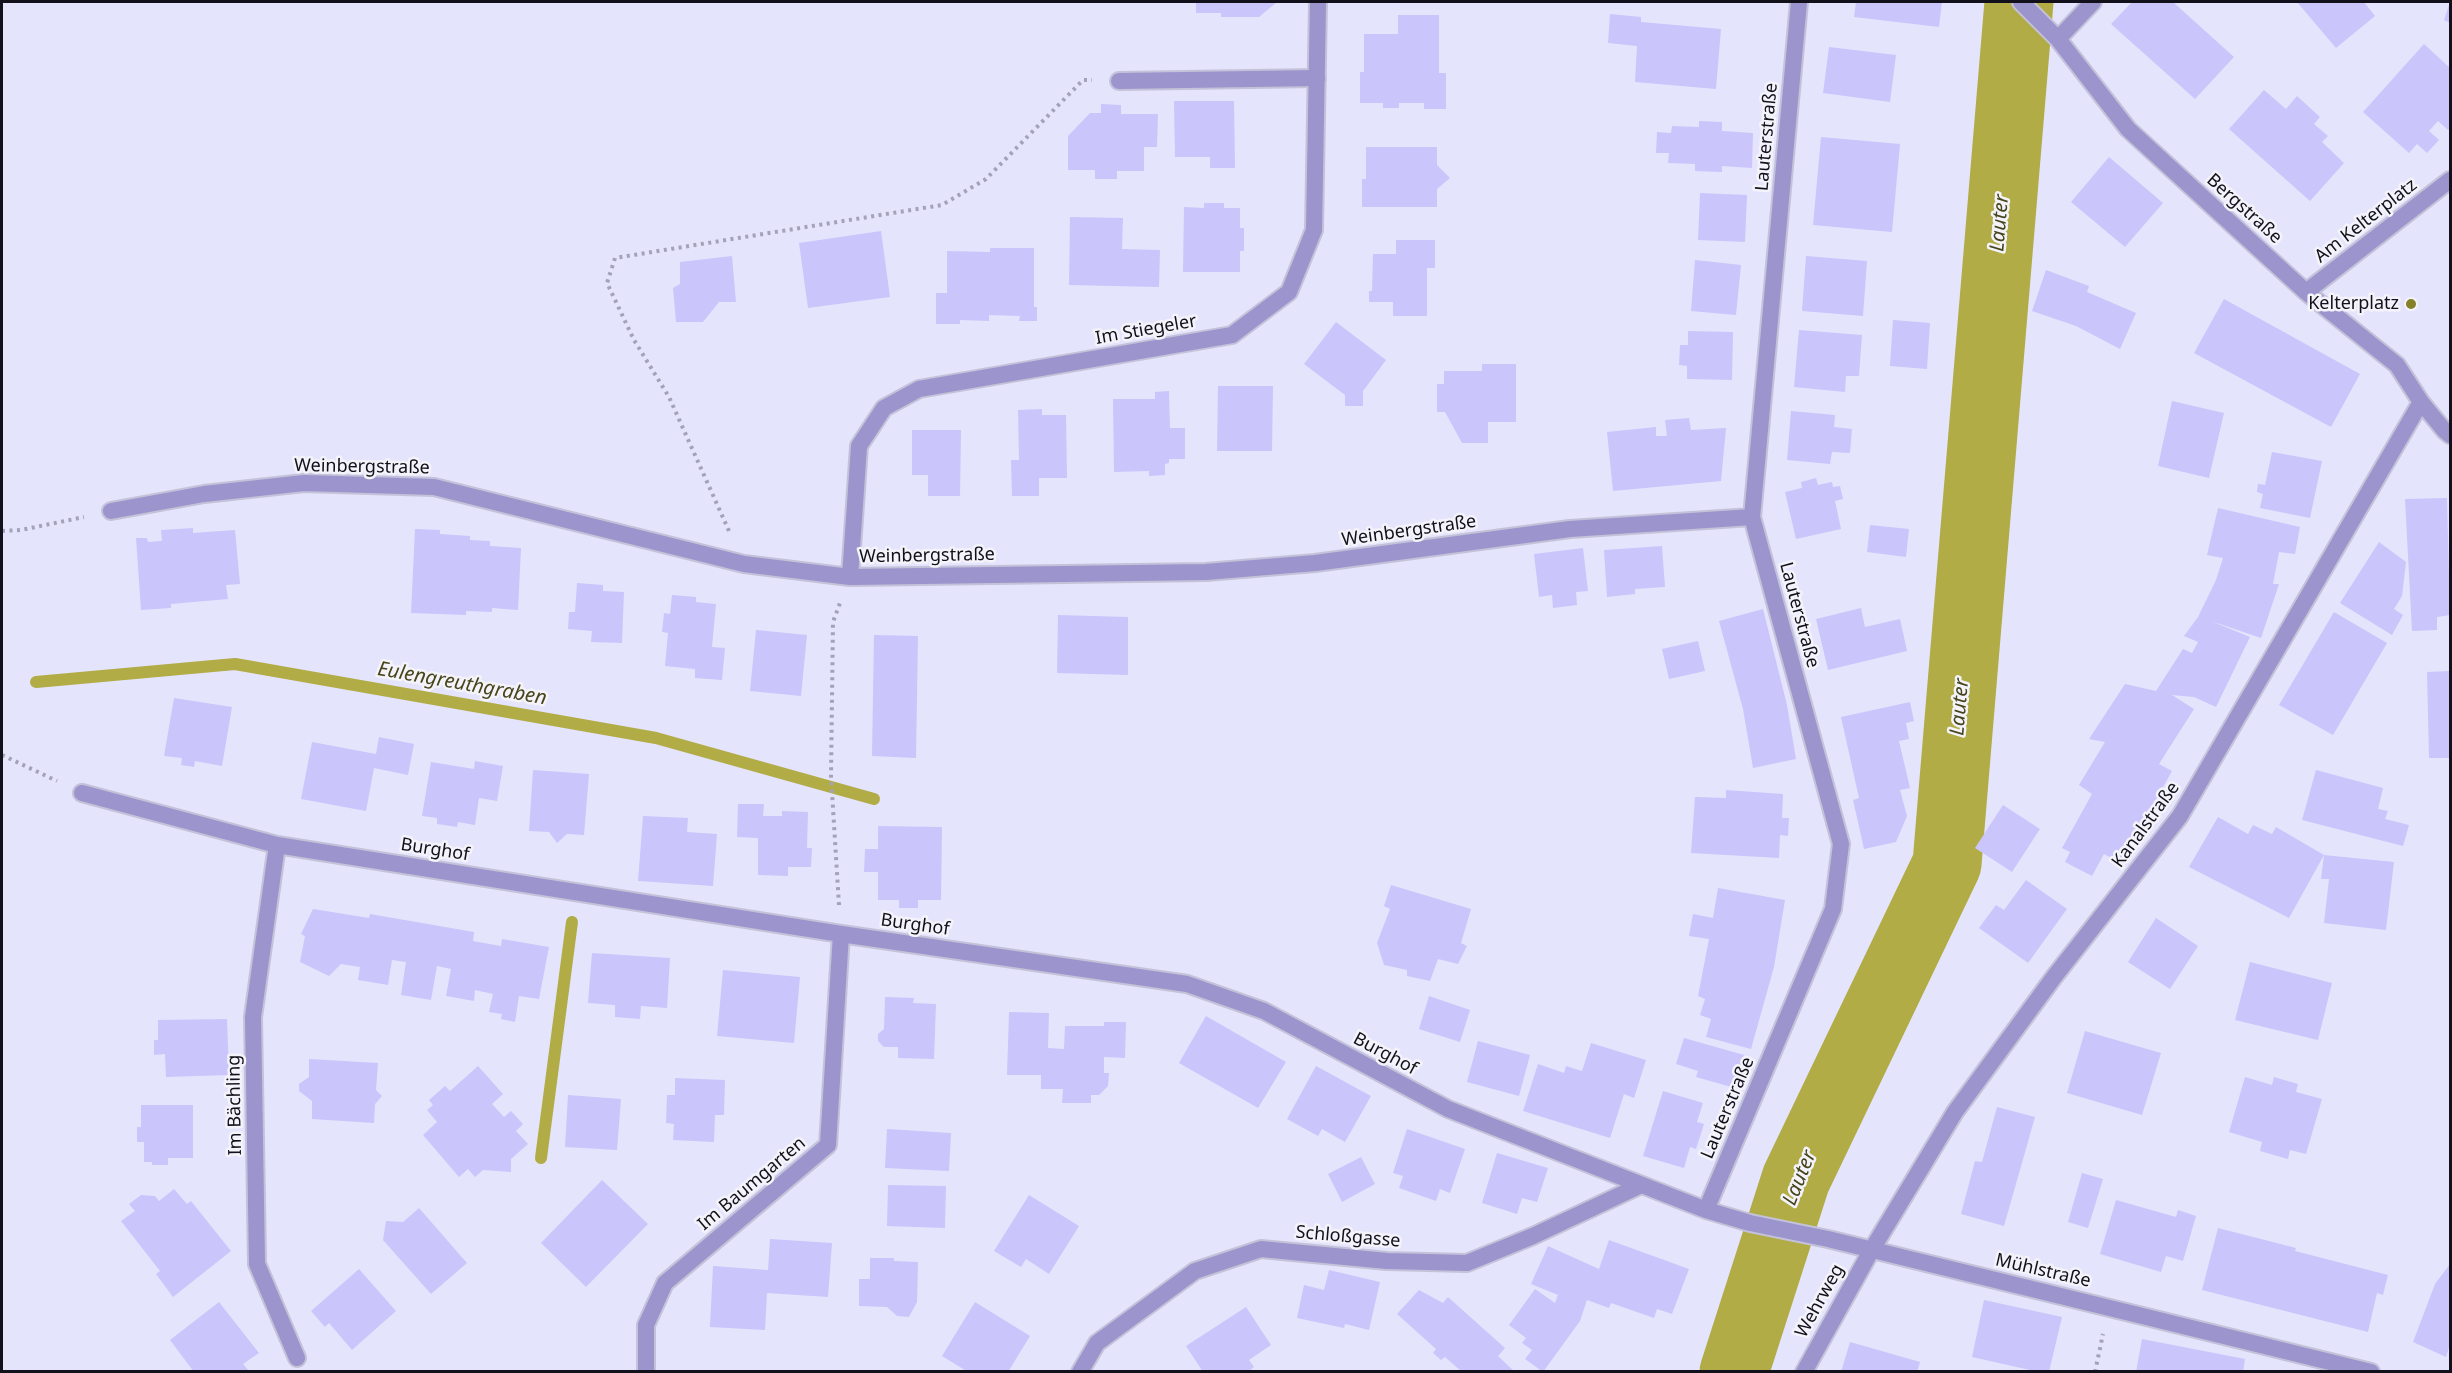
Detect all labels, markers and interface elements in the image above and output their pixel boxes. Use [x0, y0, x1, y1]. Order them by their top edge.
street label: Lauterstraße [1752, 82, 1782, 192]
street label: Bergstraße [2202, 170, 2286, 248]
street label: Am Kelterplatz [2311, 174, 2421, 268]
water label: Lauter [1986, 194, 2014, 252]
place label: Kelterplatz [2308, 293, 2399, 315]
marker: Kelterplatz [2404, 297, 2418, 311]
street label: Im Stiegeler [1094, 310, 1198, 350]
street label: Weinbergstraße [294, 455, 430, 479]
street label: Weinbergstraße [1340, 511, 1478, 551]
street label: Weinbergstraße [859, 544, 995, 568]
street label: Lauterstraße [1775, 560, 1823, 670]
water label: Eulengreuthgraben [376, 657, 548, 711]
water label: Lauter [1946, 678, 1974, 736]
street label: Kanalstraße [2108, 778, 2184, 872]
street label: Burghof [399, 834, 471, 866]
street label: Burghof [879, 909, 951, 941]
street label: Burghof [1349, 1028, 1421, 1080]
street label: Im Bächling [223, 1054, 247, 1156]
street label: Lauterstraße [1697, 1054, 1759, 1162]
street label: Im Baumgarten [694, 1133, 810, 1235]
water label: Lauter [1778, 1147, 1822, 1209]
street label: Schloßgasse [1295, 1222, 1401, 1252]
street label: Mühlstraße [1993, 1250, 2093, 1292]
street label: Wehrweg [1791, 1261, 1849, 1341]

